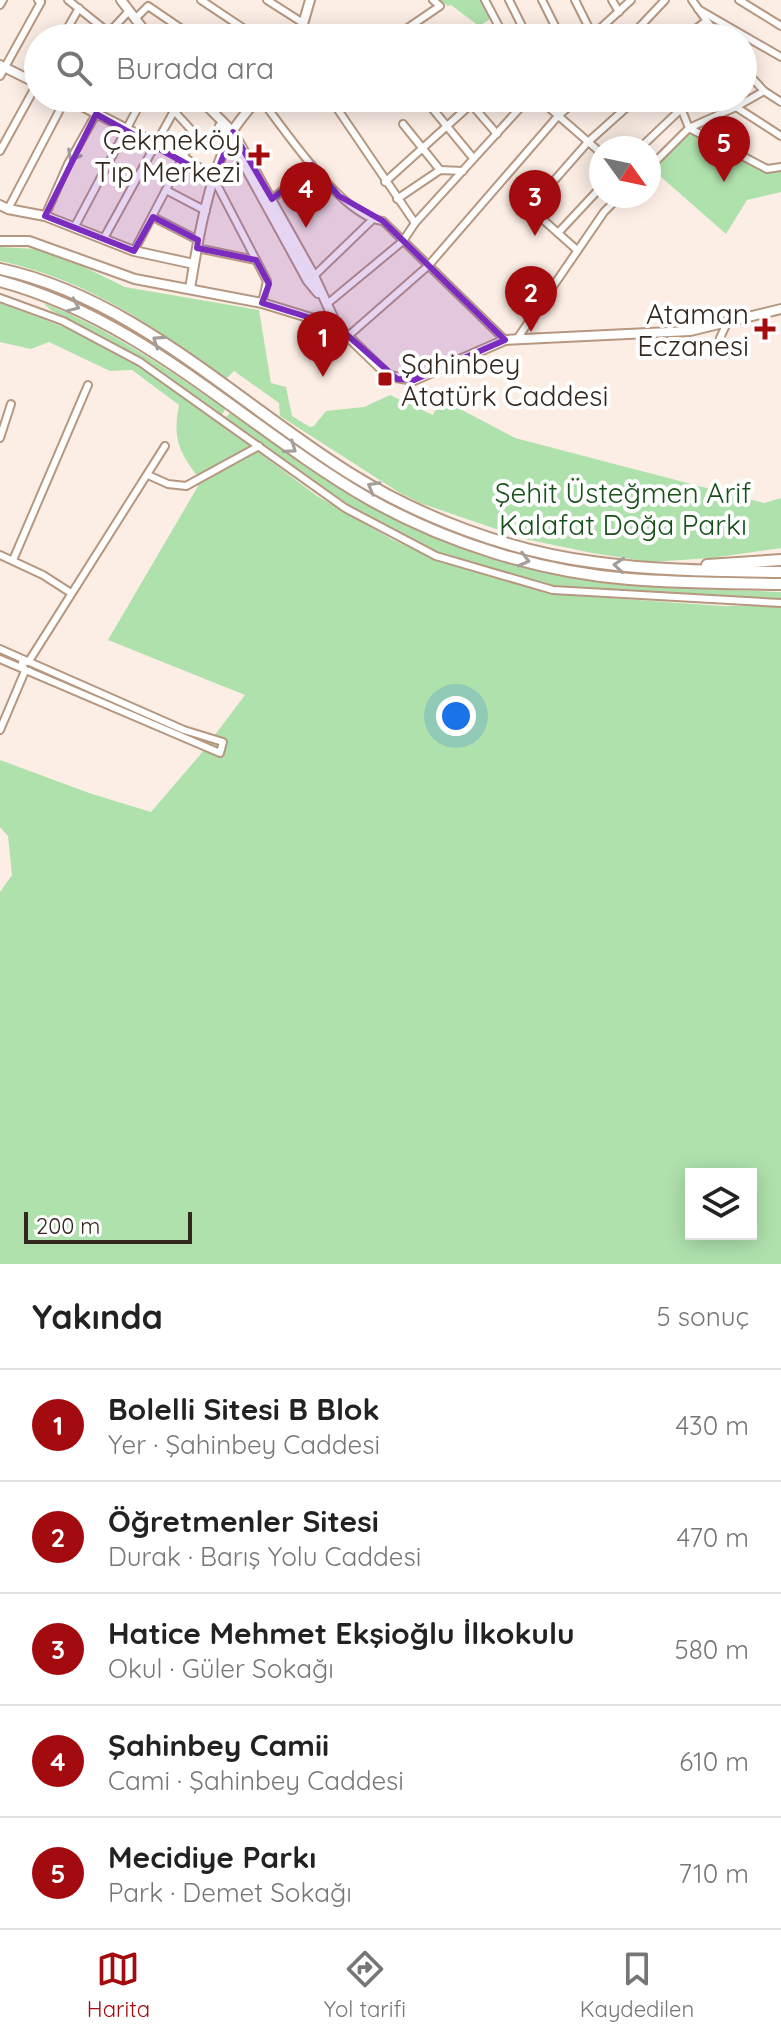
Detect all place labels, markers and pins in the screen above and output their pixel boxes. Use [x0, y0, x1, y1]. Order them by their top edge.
pin: 5 [698, 116, 750, 182]
place label: Çekmeköy Tıp Merkezi [94, 122, 241, 189]
marker: Çekmeköy Tıp Merkezi [248, 144, 270, 166]
pin: 4 [280, 162, 332, 228]
pin: 3 [509, 170, 561, 236]
pin: 2 [505, 266, 557, 332]
place label: Ataman Eczanesi [637, 296, 749, 363]
pin: 1 [297, 311, 349, 377]
marker: Ataman Eczanesi [756, 320, 774, 338]
place label: Şahinbey Atatürk Caddesi [401, 346, 608, 413]
marker: Şahinbey Atatürk Caddesi [376, 370, 394, 388]

